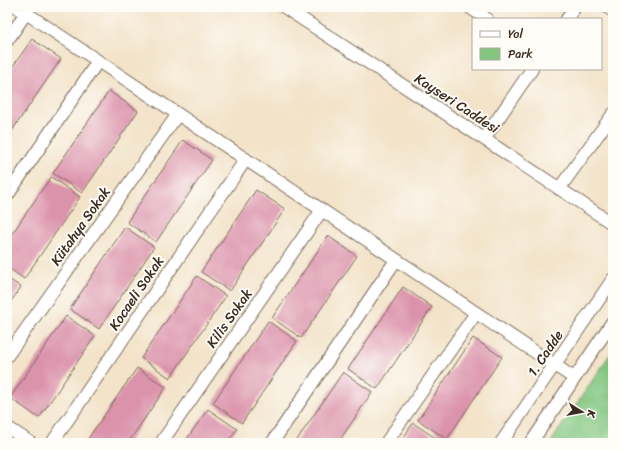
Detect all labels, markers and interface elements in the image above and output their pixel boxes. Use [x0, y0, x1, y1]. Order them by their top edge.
legend [472, 18, 602, 70]
text: Yol [508, 23, 523, 45]
text: Park [508, 43, 533, 65]
street label: Kayseri Caddesi [409, 67, 505, 141]
street label: Kütahya Sokak [44, 181, 117, 271]
street label: Kocaeli Sokak [102, 250, 171, 336]
street label: Kilis Sokak [200, 283, 259, 353]
street label: 1. Cadde [521, 325, 570, 382]
north arrow [562, 392, 602, 432]
text: K [581, 408, 601, 420]

